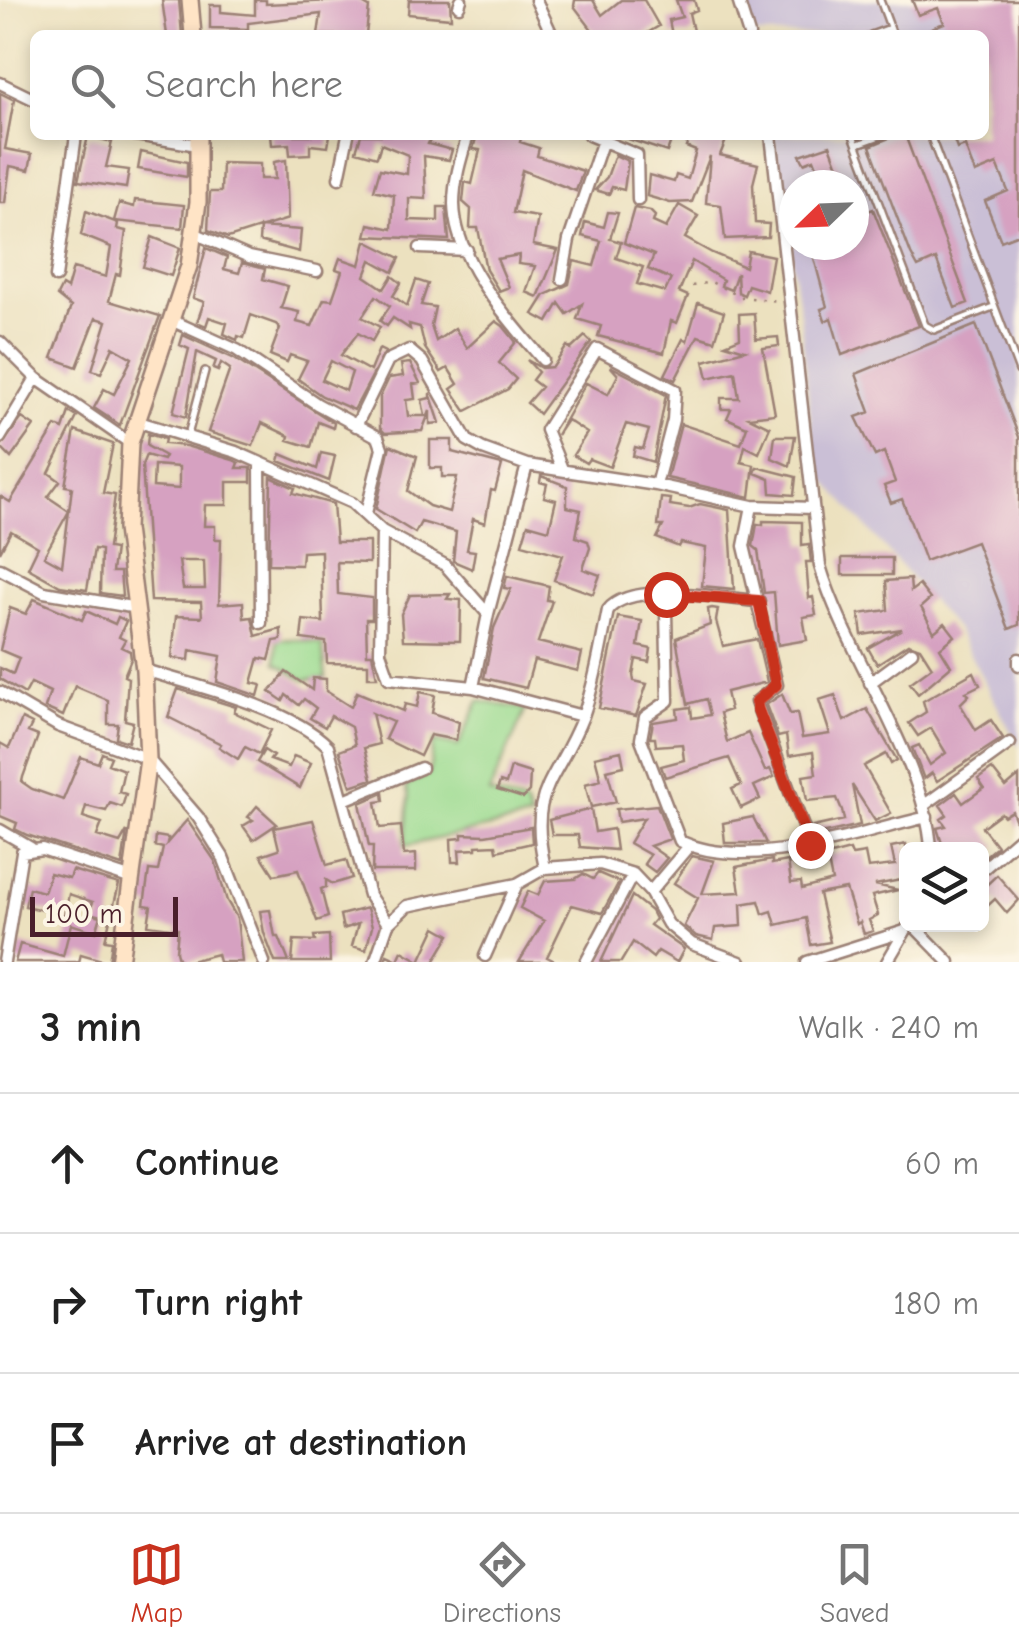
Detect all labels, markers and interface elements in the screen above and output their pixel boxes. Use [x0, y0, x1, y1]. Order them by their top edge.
search box [30, 30, 989, 140]
icon: search [65, 58, 120, 113]
text: Search here [145, 63, 343, 107]
north arrow [779, 170, 869, 260]
route start [644, 572, 690, 618]
route end [788, 823, 834, 869]
map controls [899, 842, 989, 932]
button: layers [899, 842, 989, 932]
scale bar [30, 892, 178, 936]
text: 100 m [45, 898, 123, 930]
text: 3 min [40, 1003, 142, 1052]
text: Walk · 240 m [799, 1009, 979, 1046]
icon: ahead [40, 1136, 95, 1191]
text: Continue [135, 1141, 279, 1185]
text: 60 m [905, 1145, 979, 1182]
icon: right [40, 1276, 95, 1331]
text: Turn right [135, 1281, 302, 1325]
text: 180 m [893, 1285, 979, 1322]
icon: arrive [40, 1416, 95, 1471]
text: Arrive at destination [135, 1421, 467, 1465]
tab: Map [129, 1537, 184, 1629]
tab: Directions [443, 1537, 561, 1629]
tab: Saved [820, 1537, 890, 1629]

